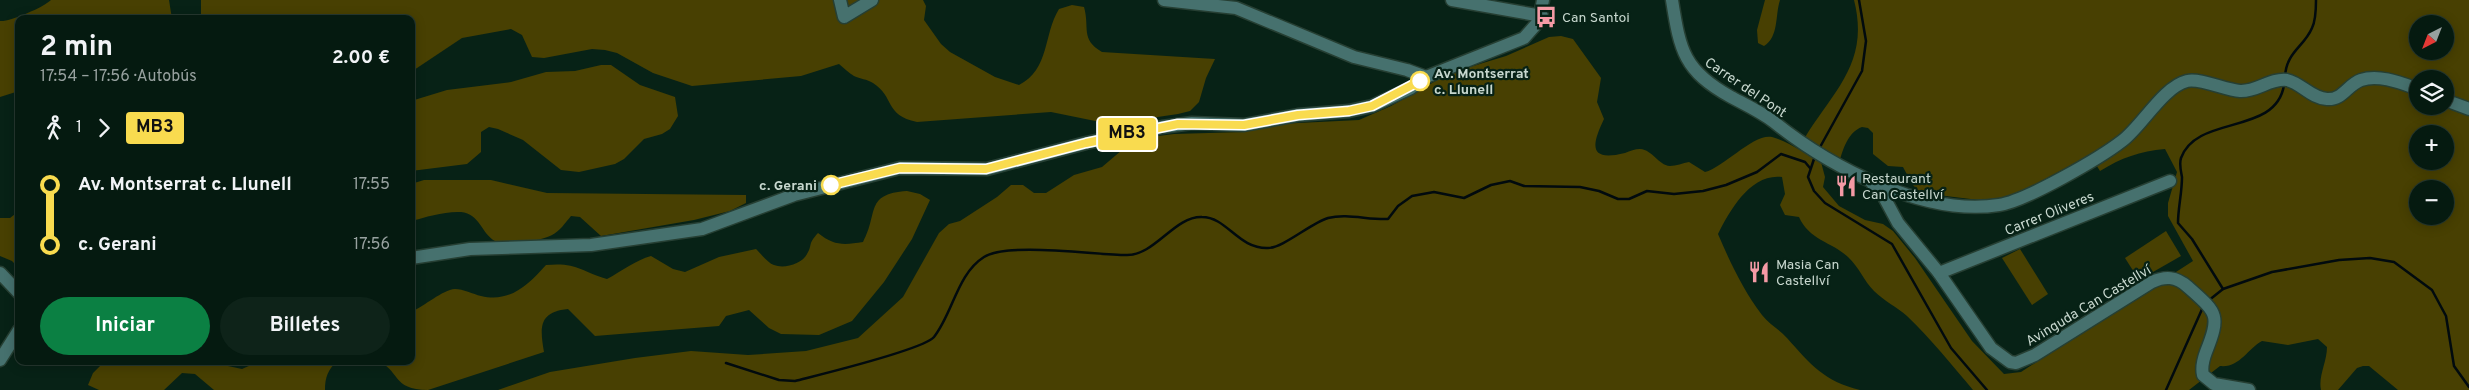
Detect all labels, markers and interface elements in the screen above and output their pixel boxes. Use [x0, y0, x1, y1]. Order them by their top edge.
bus stop icon: Can Santoi [1533, 4, 1559, 30]
place label: Can Santoi [1562, 10, 1630, 27]
north arrow [2409, 15, 2454, 60]
map controls [2409, 15, 2454, 225]
text: 2 min [40, 30, 113, 66]
text: 2.00 € [332, 46, 390, 70]
street label: Carrer del Pont [1701, 55, 1789, 122]
place label: Av. Montserrat c. Llunell [1434, 66, 1529, 99]
text: 17:54 – 17:56 · Autobús [40, 67, 197, 87]
button: layers [2409, 70, 2454, 115]
marker: Av. Montserrat c. Llunell [1410, 71, 1430, 91]
icon: walk [40, 114, 68, 142]
icon: forward [90, 114, 118, 142]
text: MB3 [136, 116, 174, 139]
text: 1 [76, 118, 82, 138]
line badge: MB3 [1098, 118, 1156, 150]
text: MB3 [1108, 122, 1146, 145]
button: + [2409, 125, 2454, 170]
place label: Restaurant Can Castellví [1862, 171, 1945, 204]
text: Av. Montserrat c. Llunell [78, 173, 292, 197]
restaurant icon: Restaurant Can Castellví [1833, 173, 1859, 199]
text: 17:55 [353, 175, 390, 195]
marker: c. Gerani [821, 175, 841, 195]
place label: c. Gerani [759, 178, 817, 195]
button: − [2409, 180, 2454, 225]
street label: Carrer Oliveres [2002, 189, 2097, 240]
text: c. Gerani [78, 233, 157, 257]
text: 17:56 [353, 235, 390, 255]
place label: Masia Can Castellví [1776, 257, 1839, 290]
restaurant icon: Masia Can Castellví [1746, 259, 1772, 285]
street label: Avinguda Can Castellví [2023, 261, 2156, 350]
button: Iniciar [40, 297, 210, 355]
button: Billetes [220, 297, 390, 355]

